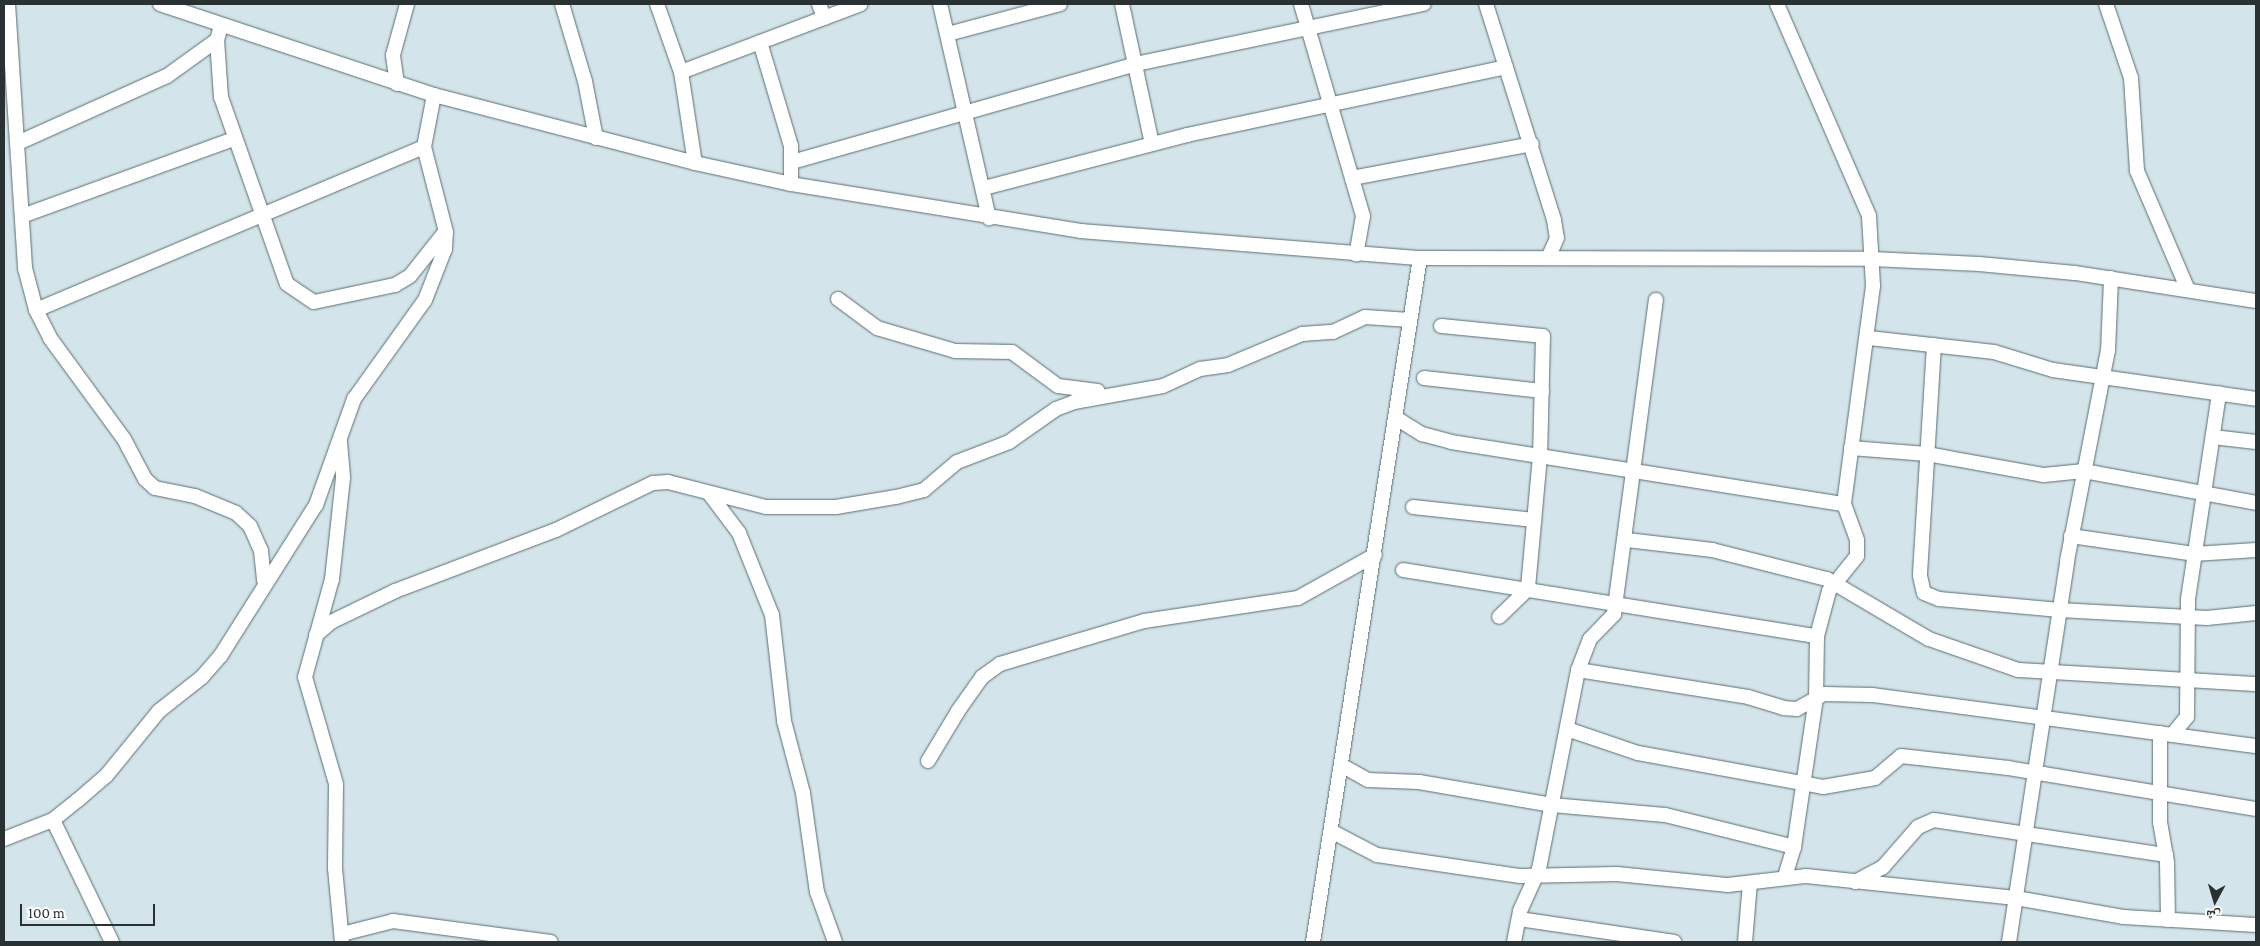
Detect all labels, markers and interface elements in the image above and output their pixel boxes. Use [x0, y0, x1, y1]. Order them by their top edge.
north arrow [2190, 876, 2240, 926]
scale bar [22, 894, 158, 926]
text: 100 m [28, 905, 65, 921]
text: ش [2205, 907, 2222, 925]

